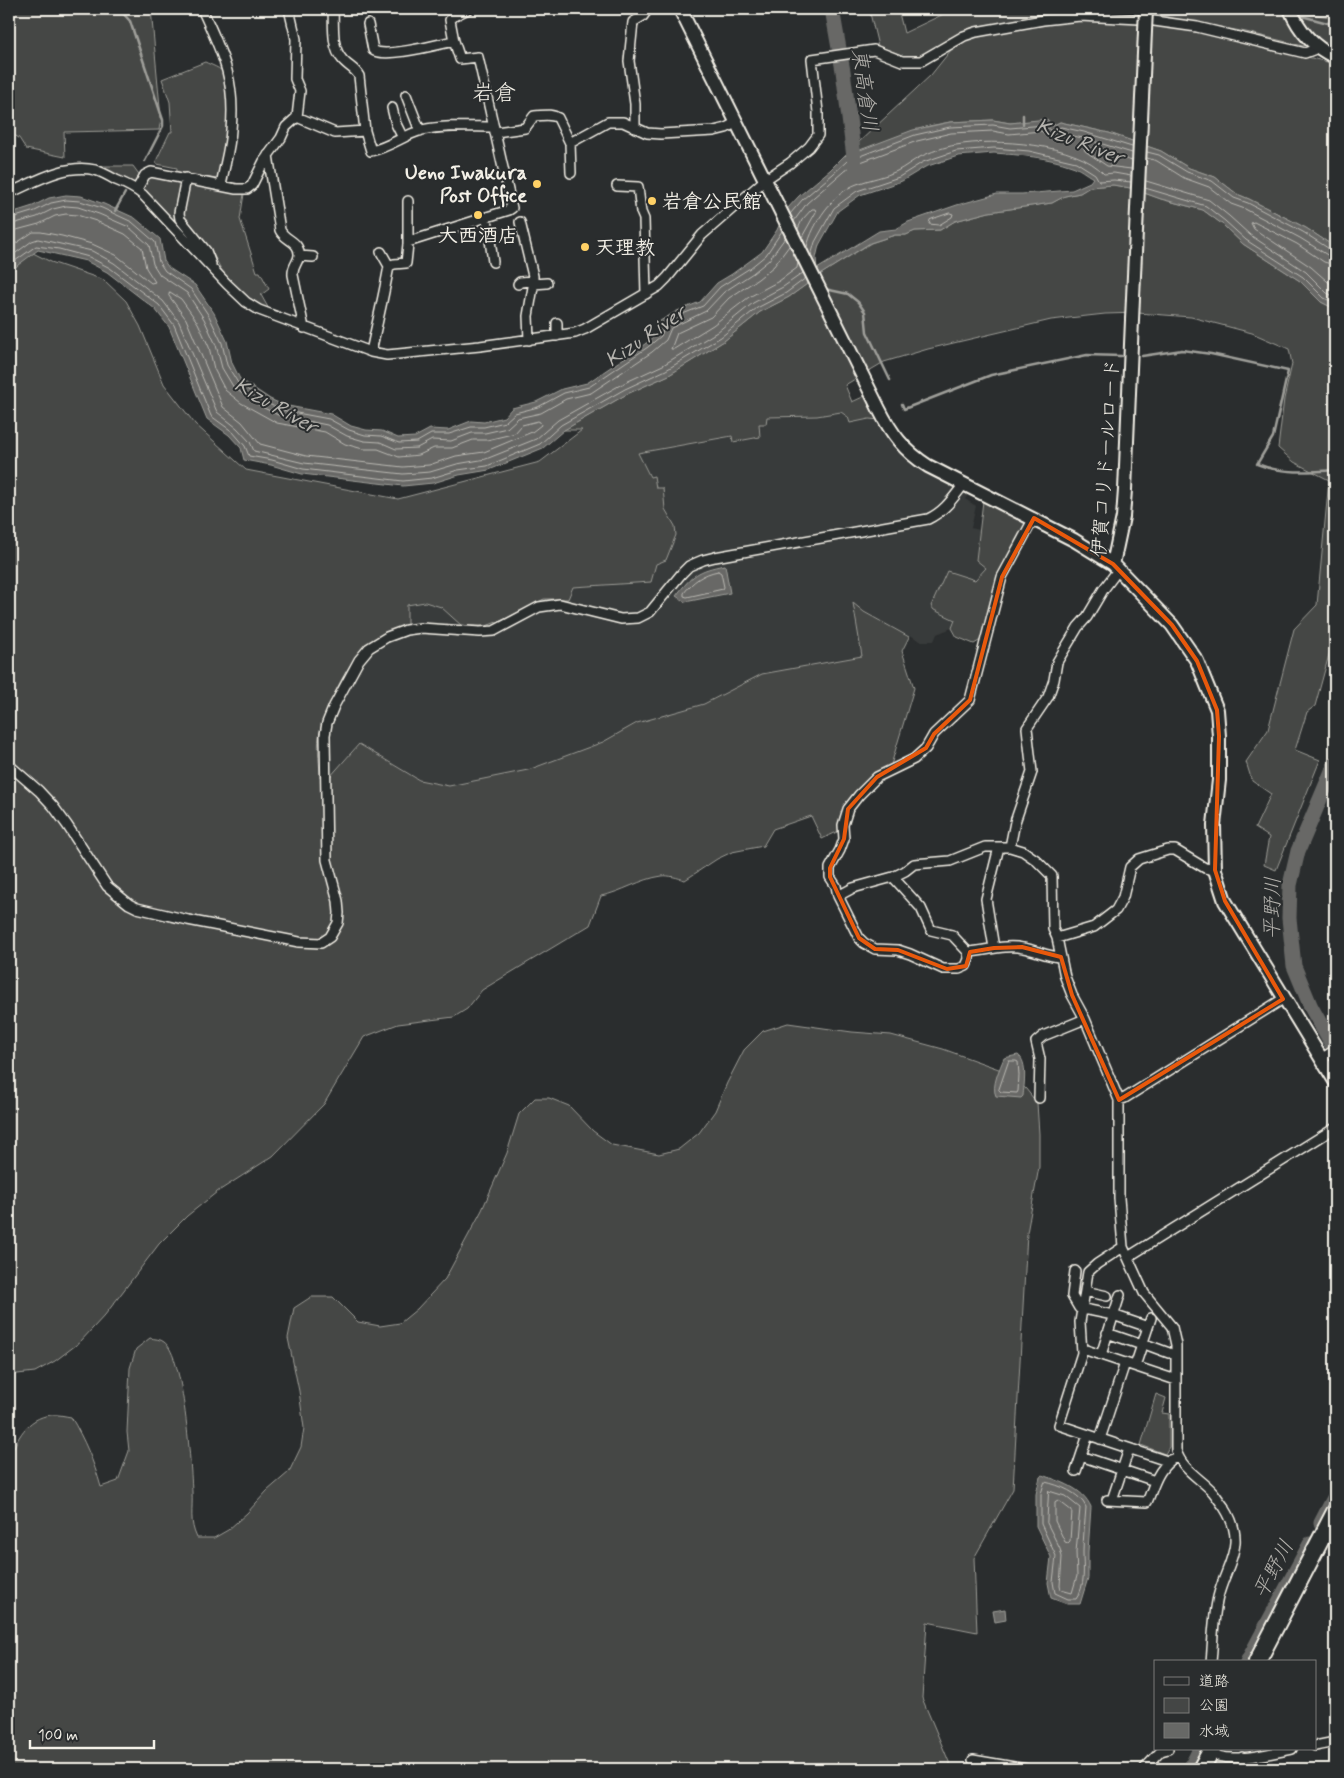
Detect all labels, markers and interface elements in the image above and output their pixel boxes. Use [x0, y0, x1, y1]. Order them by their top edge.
water label: 東高倉川 [844, 47, 884, 134]
district label: 岩倉 [472, 80, 516, 108]
water label: Kizu River [1032, 112, 1130, 173]
place label: Ueno Iwakura Post Office [405, 160, 527, 210]
marker: Ueno Iwakura Post Office [531, 178, 543, 190]
place label: 岩倉公民館 [662, 189, 762, 216]
marker: 岩倉公民館 [646, 195, 658, 207]
marker: 大西酒店 [472, 209, 484, 221]
place label: 大西酒店 [438, 223, 518, 250]
place label: 天理教 [595, 235, 655, 262]
marker: 天理教 [579, 241, 591, 253]
water label: Kizu River [600, 298, 694, 374]
street label: 伊賀コリドールロード [1086, 358, 1127, 558]
water label: Kizu River [229, 371, 325, 443]
water label: 平野川 [1258, 876, 1288, 940]
water label: 平野川 [1247, 1535, 1301, 1604]
legend [1154, 1660, 1316, 1750]
text: 道路 [1199, 1672, 1229, 1692]
text: 公園 [1199, 1696, 1229, 1716]
scale bar [30, 1718, 154, 1750]
text: 水域 [1199, 1722, 1229, 1742]
text: 100 m [38, 1726, 78, 1746]

